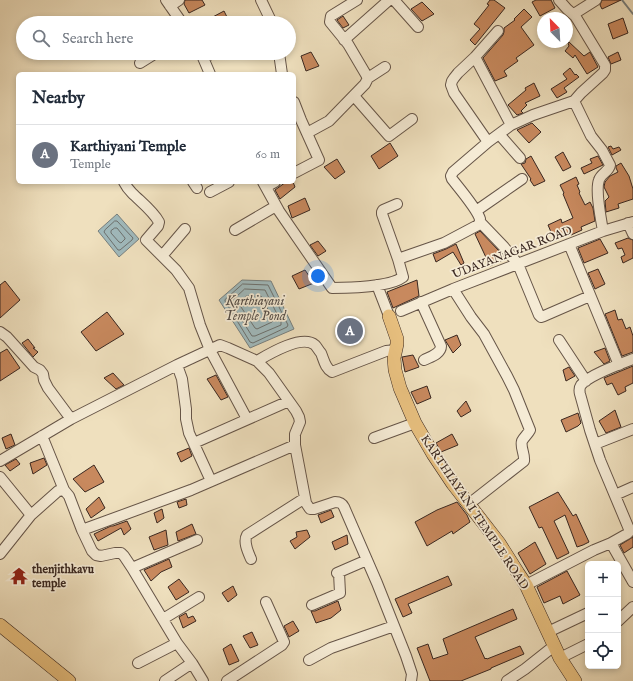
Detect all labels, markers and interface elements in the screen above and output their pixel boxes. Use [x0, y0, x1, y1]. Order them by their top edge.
north arrow [537, 12, 573, 48]
search box [16, 16, 296, 60]
icon: search [30, 27, 52, 49]
text: Search here [62, 29, 133, 48]
text: Nearby [32, 88, 85, 109]
text: Karthiyani Temple [70, 137, 186, 156]
text: A [41, 146, 49, 163]
text: 60 m [255, 146, 280, 163]
text: Temple [70, 156, 111, 173]
street label: UDAYANAGAR ROAD [450, 223, 575, 282]
your location [308, 266, 328, 286]
water label: Karthiayani Temple Pond [224, 293, 287, 325]
pin: A [337, 316, 363, 346]
street label: KARTHIAYANI TEMPLE ROAD [417, 432, 532, 593]
map controls [585, 561, 621, 669]
button: + [585, 561, 621, 597]
place label: thenjithkavu temple [31, 562, 95, 592]
temple icon: thenjithkavu temple [9, 566, 29, 586]
button: − [585, 597, 621, 633]
button: locate [585, 633, 621, 669]

